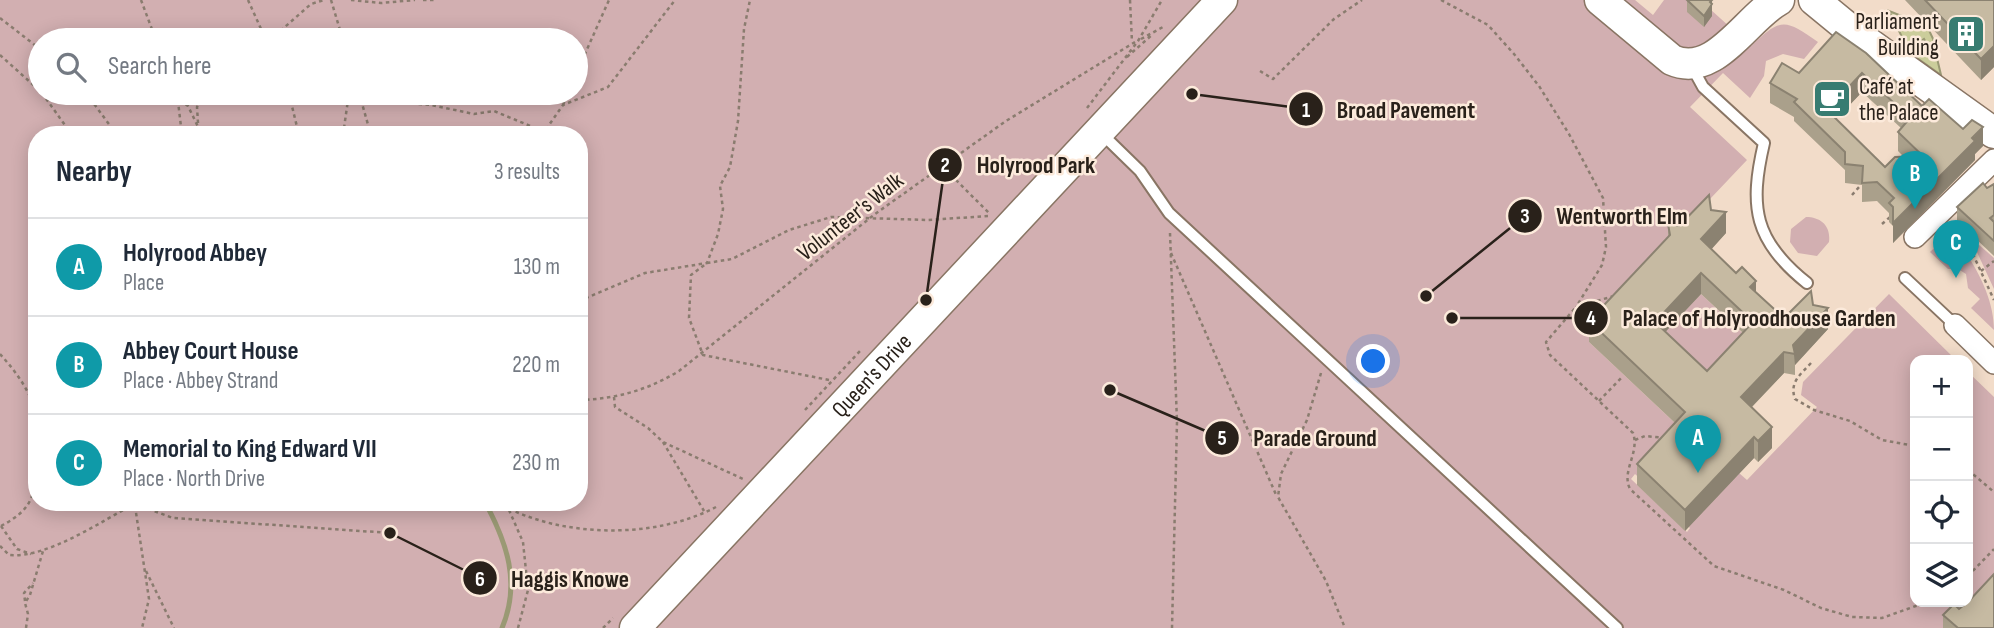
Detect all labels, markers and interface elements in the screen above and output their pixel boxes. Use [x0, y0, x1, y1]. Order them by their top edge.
place label: Parliament Building [1855, 8, 1939, 62]
building icon: Parliament Building [1945, 13, 1987, 55]
search box [28, 28, 588, 105]
icon: search [52, 48, 90, 86]
text: Search here [108, 51, 211, 82]
place label: Café at the Palace [1859, 73, 1939, 127]
cafe icon: Café at the Palace [1811, 78, 1853, 120]
callout: Broad Pavement [1288, 87, 1489, 132]
text: Broad Pavement [1337, 96, 1475, 125]
text: 1 [1302, 98, 1310, 123]
callout: Holyrood Park [928, 142, 1109, 187]
text: Holyrood Park [977, 151, 1095, 180]
pin: B [1892, 151, 1938, 209]
text: 2 [940, 153, 950, 178]
text: Nearby [56, 154, 132, 190]
text: 3 results [494, 158, 560, 186]
street label: Volunteer's Walk [792, 167, 909, 267]
callout: Wentworth Elm [1508, 193, 1702, 238]
text: Wentworth Elm [1556, 202, 1688, 231]
text: 3 [1520, 204, 1530, 229]
pin: C [1933, 220, 1979, 278]
text: Holyrood Abbey [123, 238, 267, 269]
text: A [74, 253, 84, 281]
text: 130 m [514, 253, 560, 281]
text: Place [123, 269, 164, 297]
callout: Palace of Holyroodhouse Garden [1573, 296, 1909, 341]
text: Palace of Holyroodhouse Garden [1622, 304, 1896, 333]
text: 4 [1586, 306, 1596, 331]
street label: Queen's Drive [826, 328, 918, 424]
text: Abbey Court House [123, 336, 299, 367]
your location [1356, 344, 1390, 378]
text: B [74, 351, 84, 379]
text: 220 m [512, 351, 560, 379]
map controls [1910, 355, 1973, 607]
button: + [1910, 355, 1973, 418]
text: Place · Abbey Strand [123, 367, 278, 395]
callout: Parade Ground [1205, 415, 1391, 460]
pin: A [1675, 415, 1721, 473]
button: − [1910, 418, 1973, 481]
text: Parade Ground [1253, 424, 1377, 453]
text: 5 [1217, 426, 1227, 451]
text: Memorial to King Edward VII [123, 434, 377, 465]
text: C [73, 449, 85, 477]
text: 230 m [512, 449, 560, 477]
text: Place · North Drive [123, 465, 265, 493]
button: locate [1910, 481, 1973, 544]
button: layers [1910, 544, 1973, 607]
callout: Haggis Knowe [462, 556, 643, 601]
text: Haggis Knowe [511, 565, 629, 594]
text: 6 [475, 567, 485, 592]

